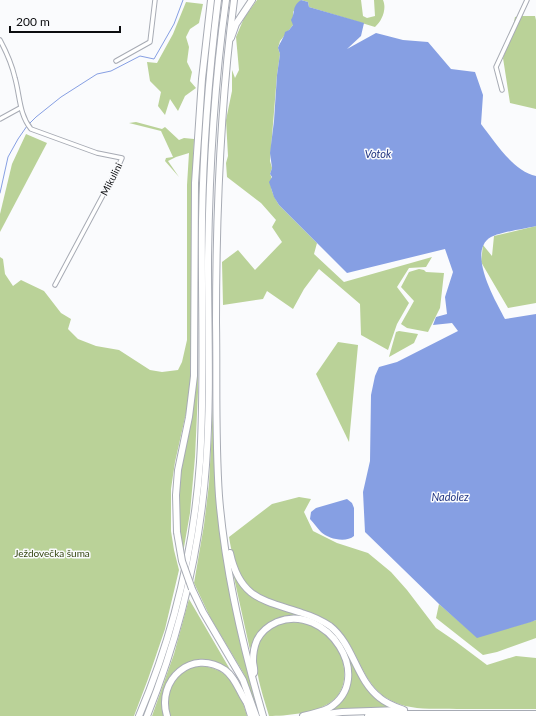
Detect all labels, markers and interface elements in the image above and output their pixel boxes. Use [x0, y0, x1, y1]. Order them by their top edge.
scale bar [10, 8, 120, 34]
text: 200 m [16, 14, 50, 29]
water label: Votok [365, 147, 392, 160]
street label: Mikulini [98, 161, 124, 197]
water label: Nadolez [431, 490, 469, 503]
park label: Ježdovečka šuma [14, 547, 90, 559]

